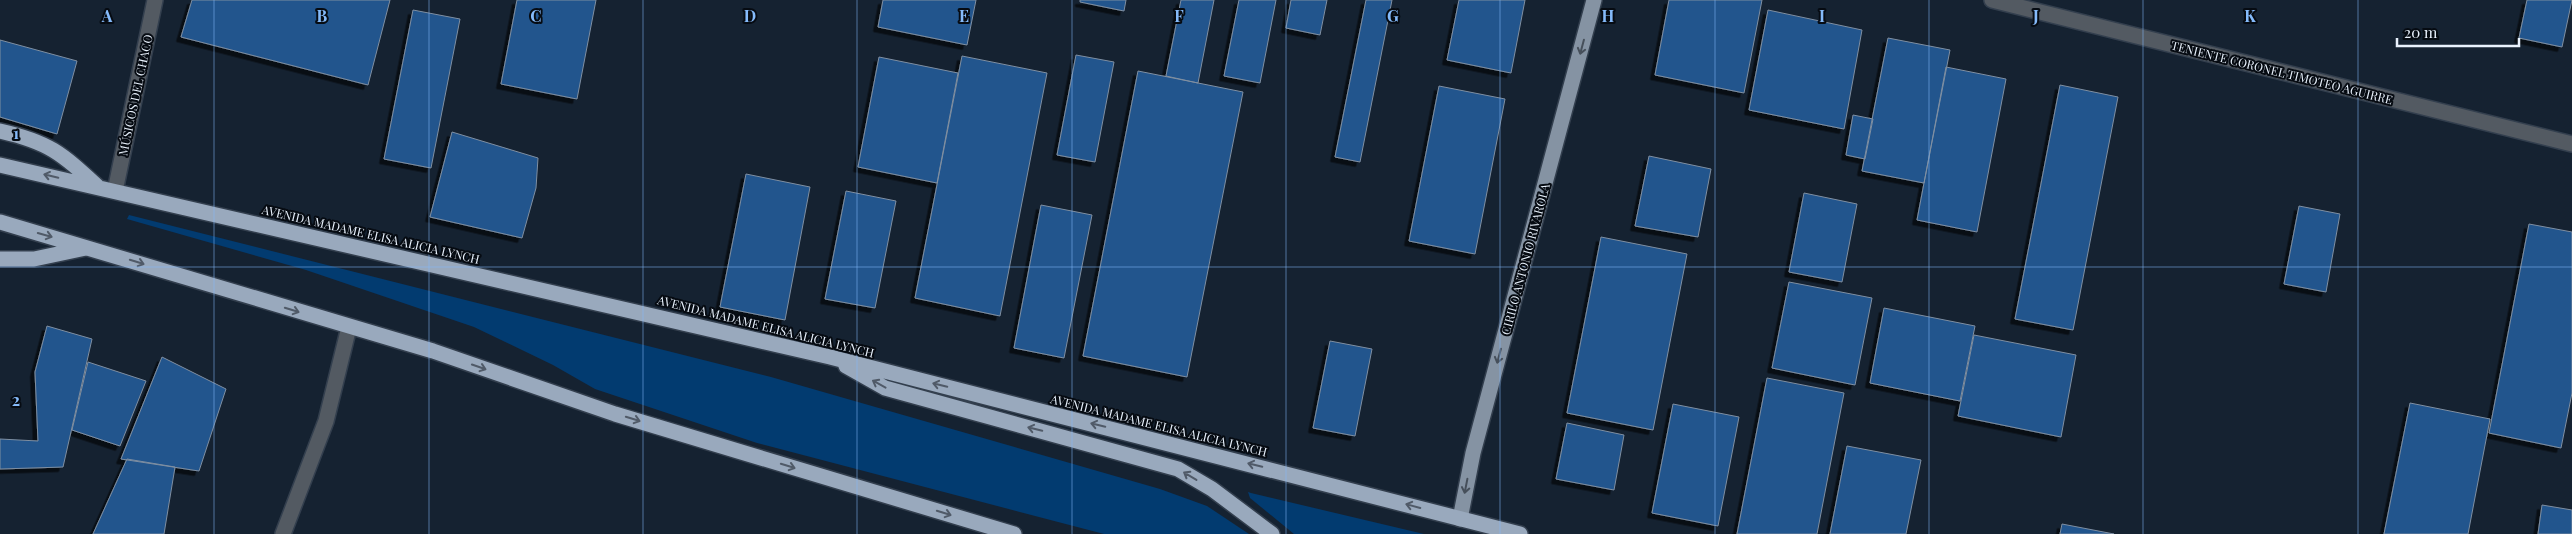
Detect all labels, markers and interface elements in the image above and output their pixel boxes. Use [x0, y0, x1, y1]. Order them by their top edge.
text: A [101, 5, 113, 26]
text: B [317, 5, 328, 26]
text: C [530, 5, 542, 26]
text: D [744, 5, 756, 26]
text: E [959, 5, 969, 26]
text: F [1174, 5, 1184, 26]
text: G [1387, 5, 1399, 26]
text: H [1602, 5, 1615, 26]
text: I [1819, 5, 1825, 26]
text: J [2032, 5, 2039, 26]
text: K [2244, 5, 2256, 26]
scale bar [2397, 15, 2520, 47]
text: 20 m [2404, 22, 2438, 42]
street label: MÚSICOS DEL CHACO [114, 33, 156, 157]
street label: TENIENTE CORONEL TIMOTEO AGUIRRE [2169, 37, 2395, 107]
one-way arrow [1576, 39, 1586, 55]
text: 1 [13, 122, 19, 143]
one-way arrow [43, 171, 59, 180]
street label: CIRILO ANTONIO RIVAROLA [1497, 181, 1553, 337]
street label: AVENIDA MADAME ELISA ALICIA LYNCH [260, 201, 481, 267]
one-way arrow [37, 231, 53, 240]
one-way arrow [129, 257, 145, 267]
street label: AVENIDA MADAME ELISA ALICIA LYNCH [655, 291, 876, 361]
one-way arrow [284, 305, 300, 315]
one-way arrow [1494, 348, 1503, 364]
one-way arrow [471, 363, 486, 372]
one-way arrow [872, 379, 886, 389]
one-way arrow [933, 380, 949, 389]
text: 2 [12, 389, 20, 410]
street label: AVENIDA MADAME ELISA ALICIA LYNCH [1048, 390, 1269, 460]
one-way arrow [624, 414, 640, 424]
one-way arrow [1090, 420, 1106, 429]
one-way arrow [1027, 424, 1043, 433]
one-way arrow [1248, 460, 1264, 469]
one-way arrow [780, 461, 796, 471]
one-way arrow [1183, 470, 1197, 480]
one-way arrow [1461, 477, 1471, 493]
one-way arrow [1405, 501, 1421, 510]
one-way arrow [936, 508, 952, 518]

